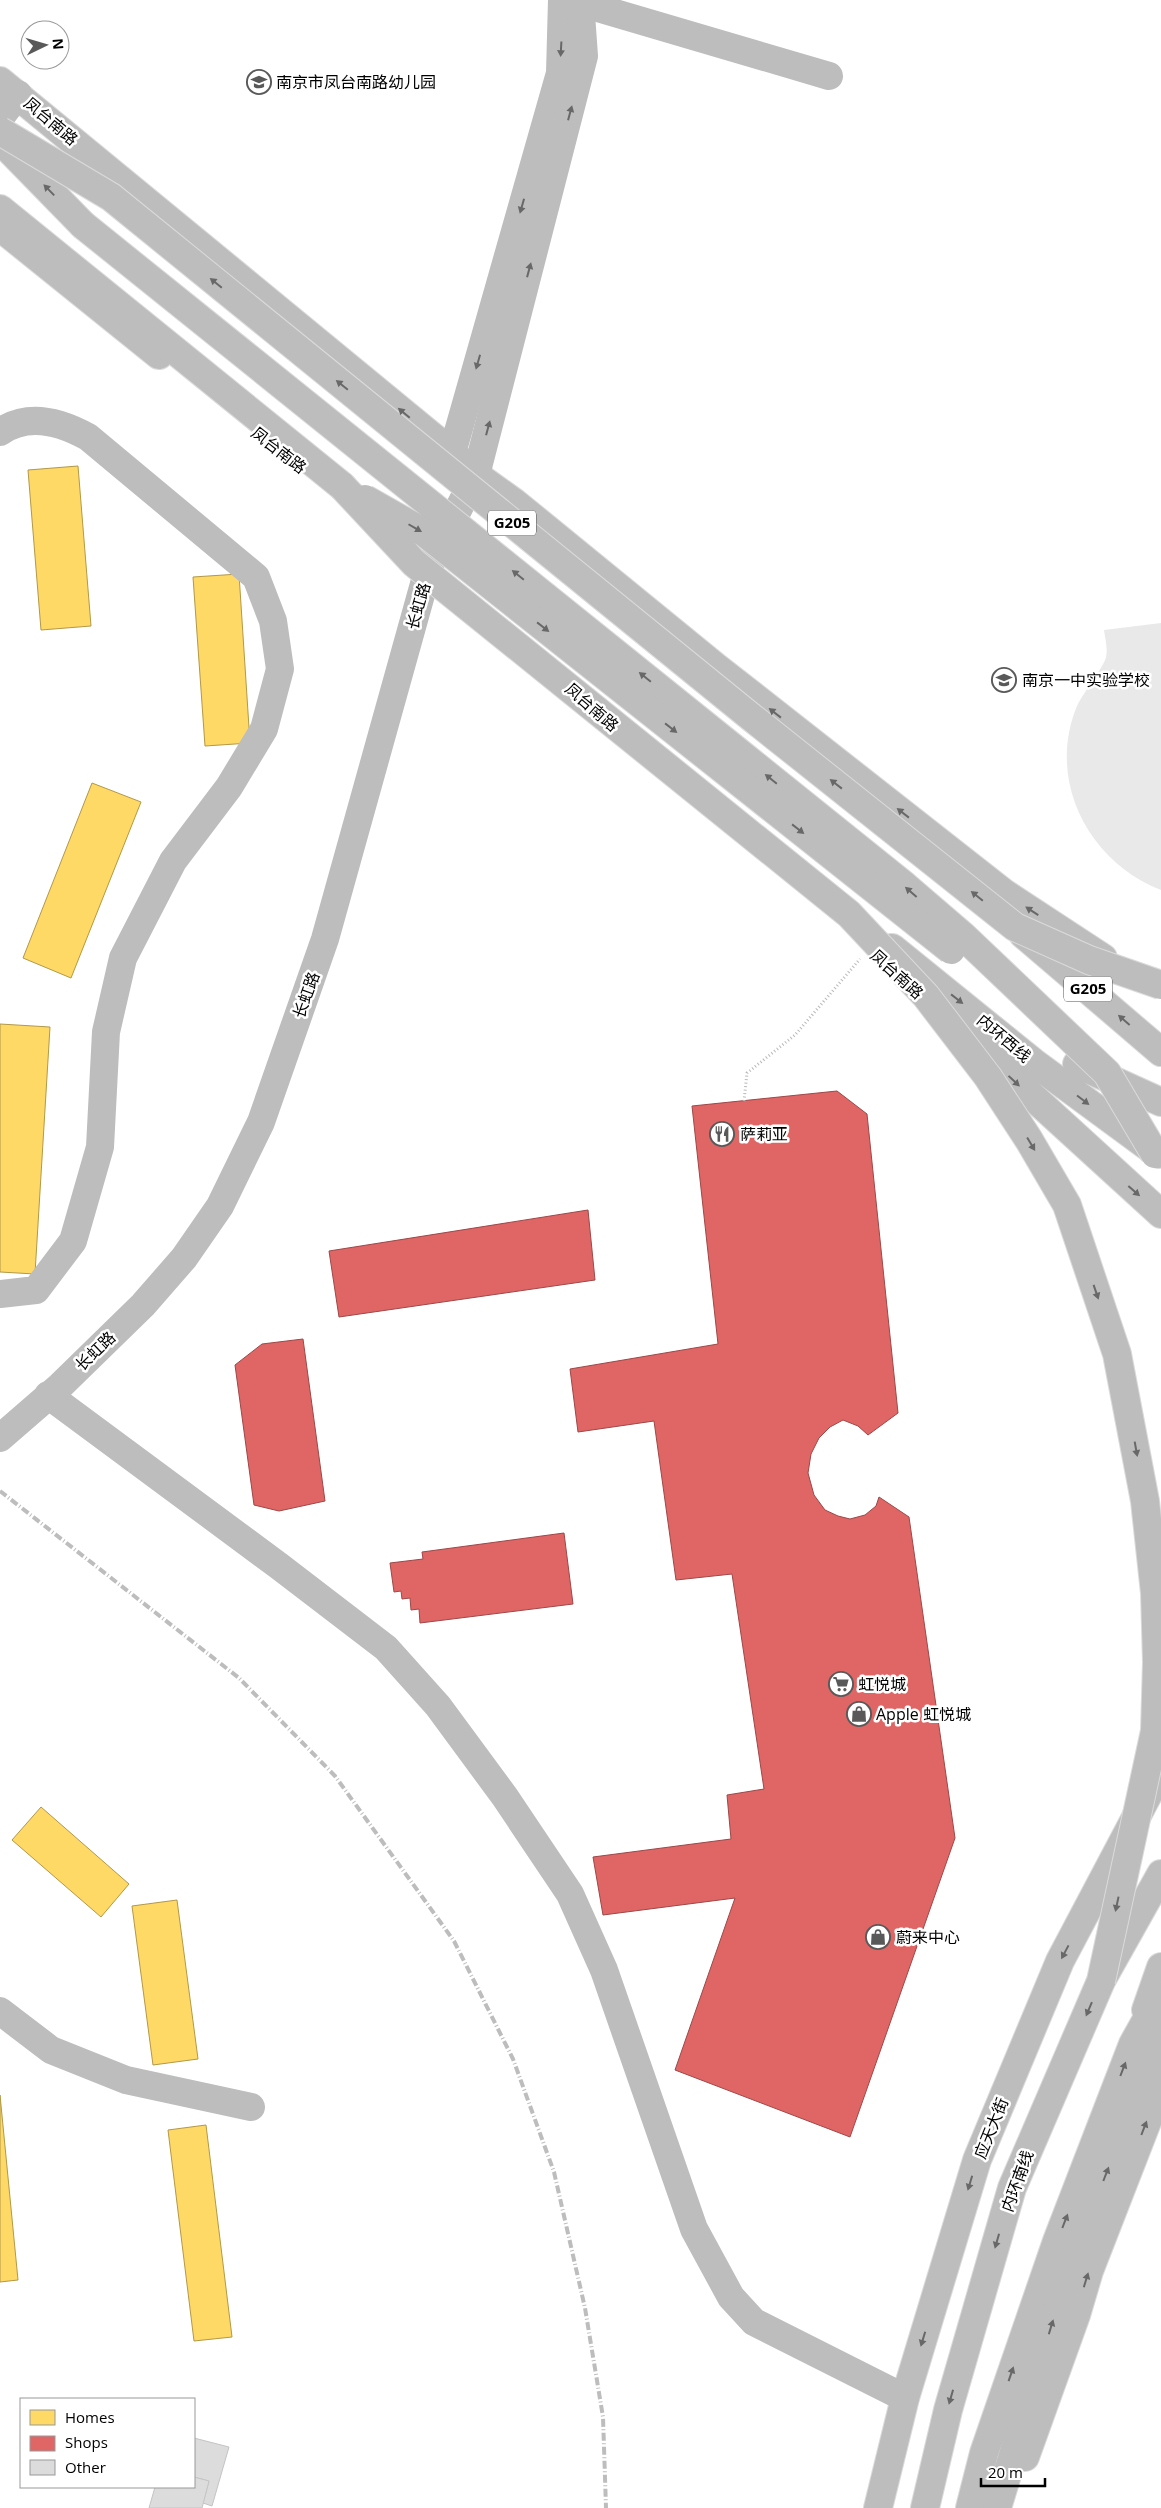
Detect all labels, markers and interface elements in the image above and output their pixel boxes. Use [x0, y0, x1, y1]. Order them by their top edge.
north arrow [20, 20, 70, 70]
text: N [48, 37, 68, 50]
one-way arrow [557, 41, 565, 57]
school or university icon: 南京市凤台南路幼儿园 [246, 69, 272, 95]
place label: 南京市凤台南路幼儿园 [276, 71, 436, 93]
street label: 凤台南路 [19, 92, 83, 150]
one-way arrow [566, 105, 574, 121]
one-way arrow [43, 184, 55, 196]
one-way arrow [518, 198, 526, 213]
one-way arrow [525, 263, 533, 278]
one-way arrow [210, 278, 223, 289]
one-way arrow [474, 355, 482, 370]
one-way arrow [336, 380, 349, 391]
one-way arrow [398, 407, 411, 418]
one-way arrow [484, 420, 492, 435]
street label: 凤台南路 [247, 422, 311, 478]
road number: G205 [488, 510, 536, 536]
one-way arrow [408, 523, 422, 532]
one-way arrow [512, 570, 525, 581]
street label: 长虹路 [401, 580, 435, 632]
one-way arrow [537, 622, 550, 632]
school or university icon: 南京一中实验学校 [991, 667, 1017, 693]
place label: 南京一中实验学校 [1022, 669, 1150, 691]
one-way arrow [639, 672, 652, 683]
street label: 凤台南路 [561, 678, 623, 736]
one-way arrow [769, 708, 782, 719]
one-way arrow [664, 722, 677, 733]
one-way arrow [765, 773, 778, 784]
one-way arrow [830, 779, 843, 789]
one-way arrow [897, 808, 910, 819]
one-way arrow [791, 823, 804, 834]
one-way arrow [906, 886, 918, 898]
one-way arrow [971, 891, 984, 902]
one-way arrow [1026, 907, 1039, 916]
street label: 凤台南路 [866, 944, 928, 1004]
street label: 长虹路 [287, 969, 325, 1021]
road number: G205 [1064, 976, 1112, 1002]
one-way arrow [950, 993, 963, 1004]
street label: 内环西线 [972, 1009, 1036, 1067]
one-way arrow [1118, 1015, 1130, 1026]
one-way arrow [1008, 1075, 1020, 1087]
one-way arrow [1076, 1095, 1089, 1106]
restaurant icon: 萨莉亚 [709, 1121, 735, 1147]
place label: 萨莉亚 [740, 1123, 788, 1145]
one-way arrow [1027, 1137, 1036, 1150]
one-way arrow [1128, 1185, 1141, 1196]
one-way arrow [1093, 1285, 1101, 1300]
street label: 长虹路 [70, 1326, 120, 1376]
one-way arrow [1133, 1442, 1141, 1458]
supermarket icon: 虹悦城 [828, 1671, 854, 1697]
place label: 虹悦城 [858, 1673, 906, 1695]
shop icon: Apple 虹悦城 [846, 1701, 872, 1727]
place label: Apple 虹悦城 [876, 1703, 971, 1725]
one-way arrow [1113, 1896, 1121, 1911]
shop icon: 蔚来中心 [865, 1924, 891, 1950]
place label: 蔚来中心 [896, 1926, 960, 1948]
one-way arrow [1061, 1945, 1069, 1959]
one-way arrow [1084, 2002, 1092, 2016]
one-way arrow [1120, 2062, 1128, 2076]
street label: 应天大街 [969, 2094, 1013, 2162]
one-way arrow [1141, 2121, 1149, 2135]
street label: 内环南线 [996, 2147, 1038, 2215]
one-way arrow [1103, 2167, 1111, 2182]
one-way arrow [966, 2176, 974, 2191]
one-way arrow [1062, 2213, 1069, 2228]
one-way arrow [992, 2234, 1000, 2249]
one-way arrow [1083, 2272, 1091, 2287]
one-way arrow [1048, 2320, 1056, 2335]
one-way arrow [918, 2332, 926, 2347]
one-way arrow [1007, 2366, 1015, 2381]
one-way arrow [947, 2390, 955, 2405]
legend [20, 2398, 195, 2488]
text: Homes [65, 2407, 115, 2427]
text: Shops [65, 2432, 108, 2452]
scale bar [981, 2456, 1045, 2488]
text: Other [65, 2457, 106, 2477]
text: 20 m [988, 2462, 1023, 2482]

